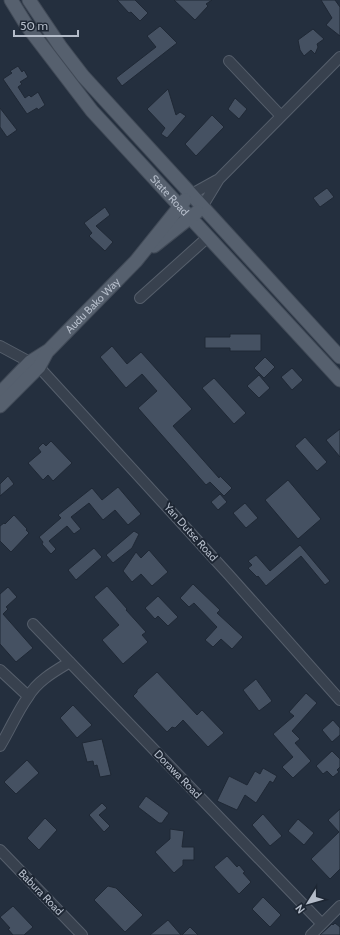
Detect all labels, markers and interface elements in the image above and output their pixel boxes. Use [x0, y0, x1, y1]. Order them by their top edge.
scale bar [14, 12, 78, 38]
text: 50 m [20, 18, 48, 33]
street label: State Road [147, 172, 192, 219]
street label: Audu Bako Way [62, 274, 123, 336]
street label: Yan Dutse Road [161, 499, 221, 564]
street label: Dorawa Road [151, 747, 205, 801]
street label: Babura Road [16, 866, 66, 918]
north arrow [288, 883, 328, 923]
text: N [292, 902, 308, 916]

